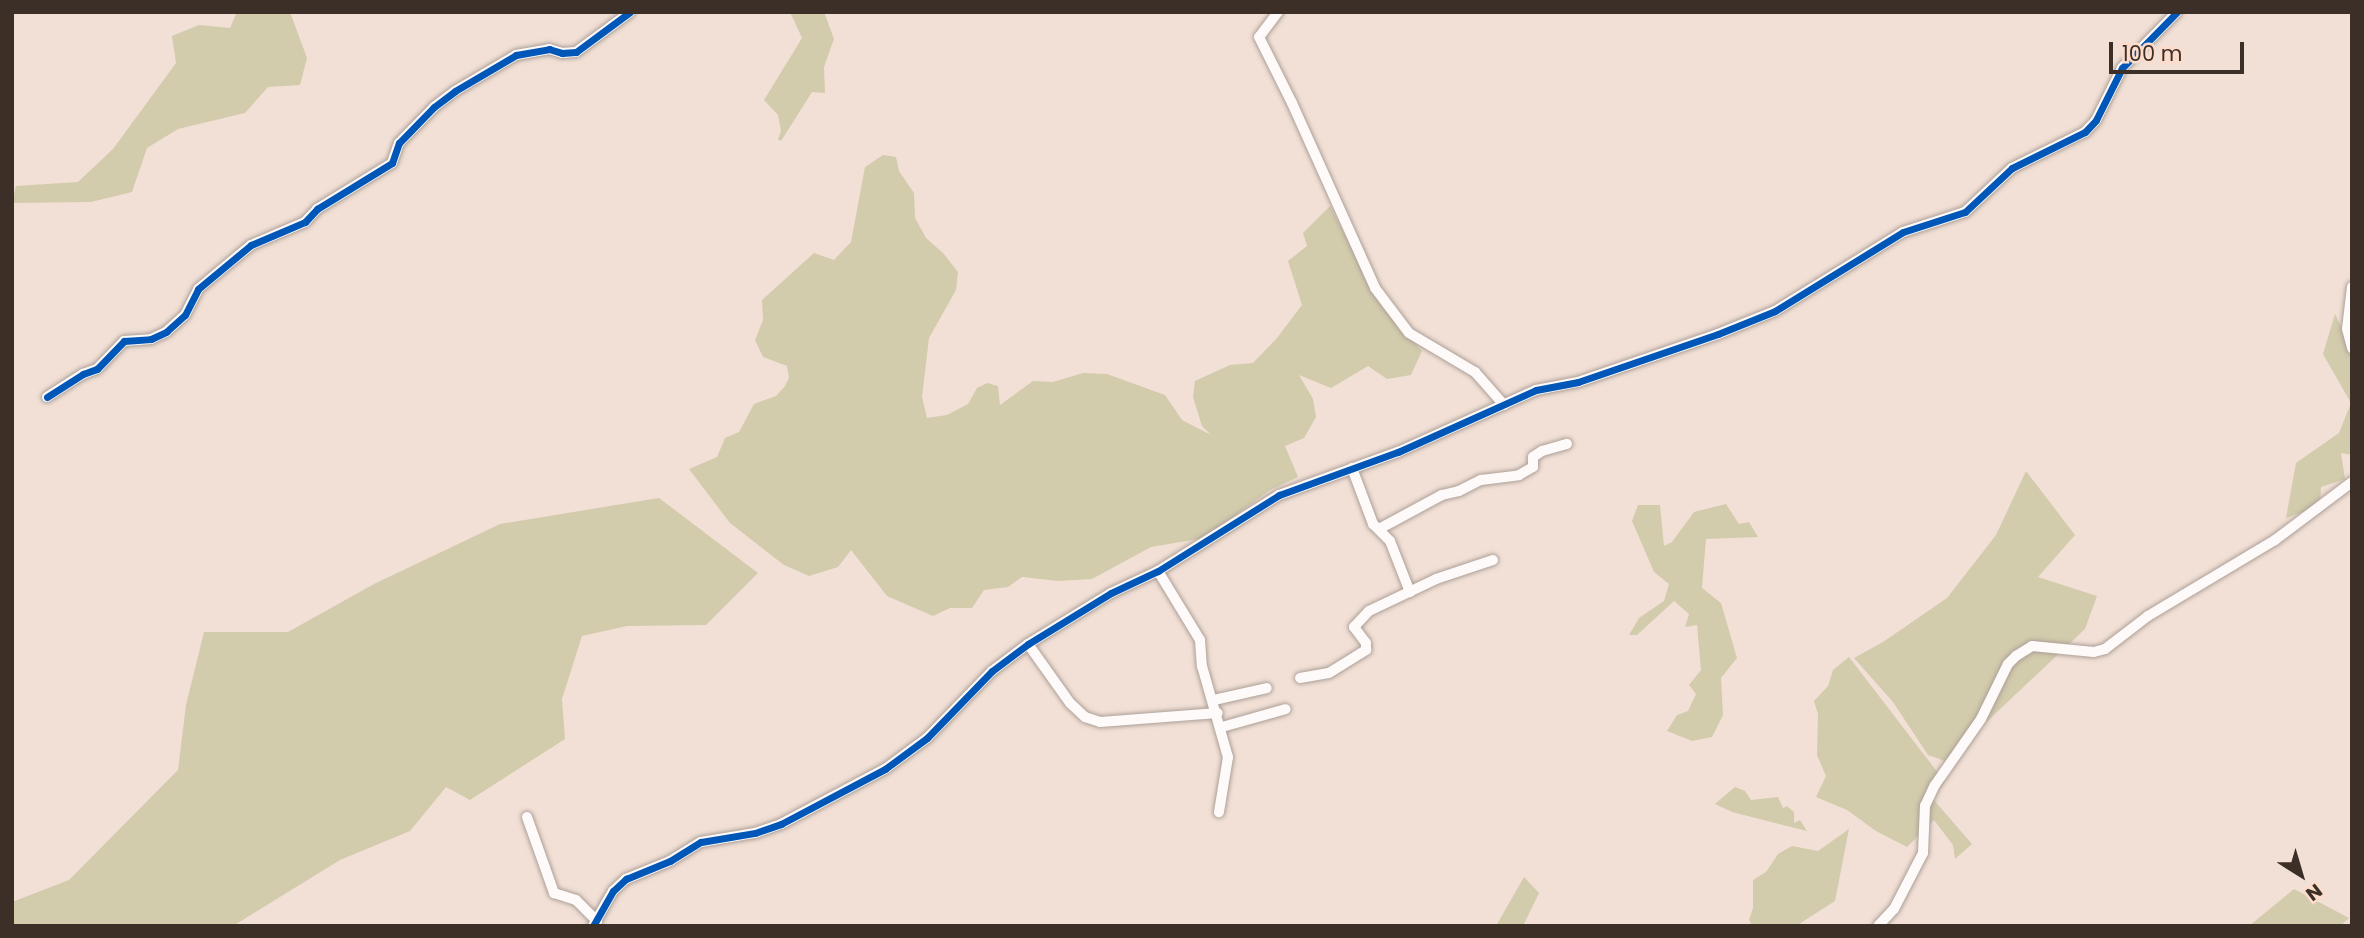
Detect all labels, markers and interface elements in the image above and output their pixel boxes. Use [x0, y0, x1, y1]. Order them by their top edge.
scale bar [2112, 28, 2247, 72]
text: 100 m [2122, 39, 2182, 68]
north arrow [2266, 840, 2336, 910]
text: N [2300, 877, 2328, 907]

